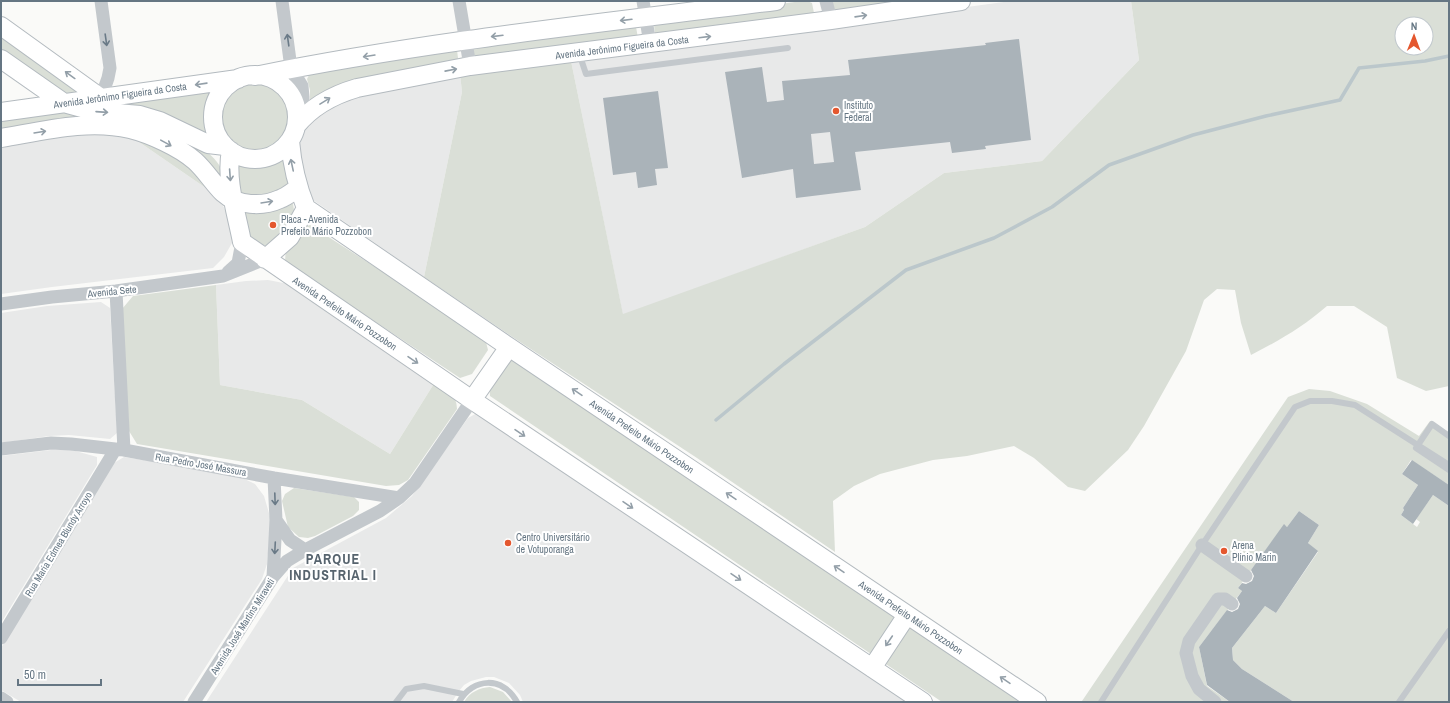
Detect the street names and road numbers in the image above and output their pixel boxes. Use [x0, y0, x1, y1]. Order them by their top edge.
street label: Avenida Jerônimo Figueira da Costa [554, 33, 690, 62]
street label: Avenida Jerônimo Figueira da Costa [52, 80, 188, 111]
street label: Avenida Prefeito Mário Pozzobon [289, 273, 399, 353]
street label: Avenida Sete [86, 282, 138, 301]
street label: Avenida Prefeito Mário Pozzobon [586, 396, 696, 476]
street label: Rua Pedro José Massura [154, 450, 248, 479]
street label: Rua Maria Edmea Blundy Arroyo [22, 489, 95, 599]
street label: Avenida José Martins Miraveti [207, 576, 277, 678]
street label: Avenida Prefeito Mário Pozzobon [855, 577, 965, 657]

